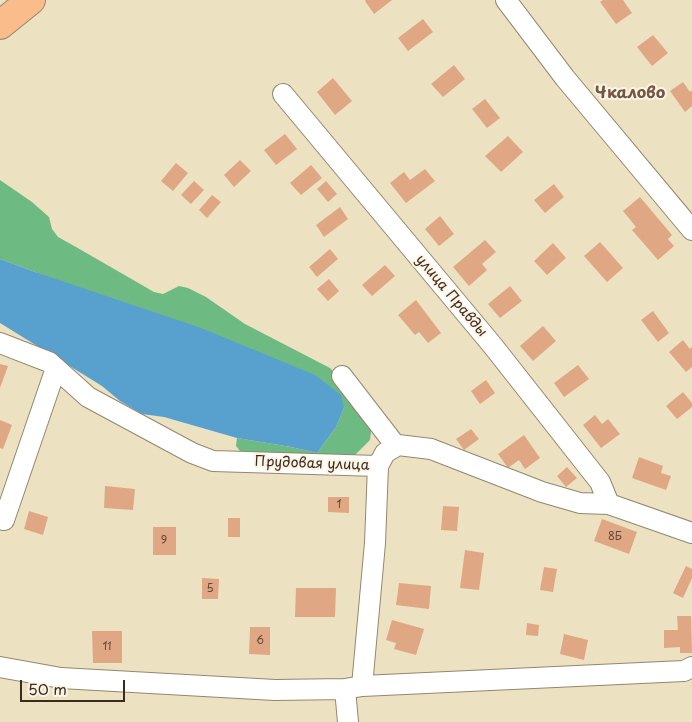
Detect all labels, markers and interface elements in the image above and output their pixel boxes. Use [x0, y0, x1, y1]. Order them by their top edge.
district label: Чкалово [595, 84, 665, 104]
street label: улица Правды [412, 252, 490, 340]
street label: Прудовая улица [254, 454, 370, 474]
house number: 1 [337, 498, 341, 512]
house number: 8Б [608, 530, 622, 544]
house number: 9 [161, 534, 167, 548]
house number: 5 [206, 582, 214, 596]
house number: 6 [256, 634, 264, 648]
house number: 11 [102, 640, 112, 654]
scale bar [22, 670, 128, 702]
text: 50 m [28, 677, 67, 700]

